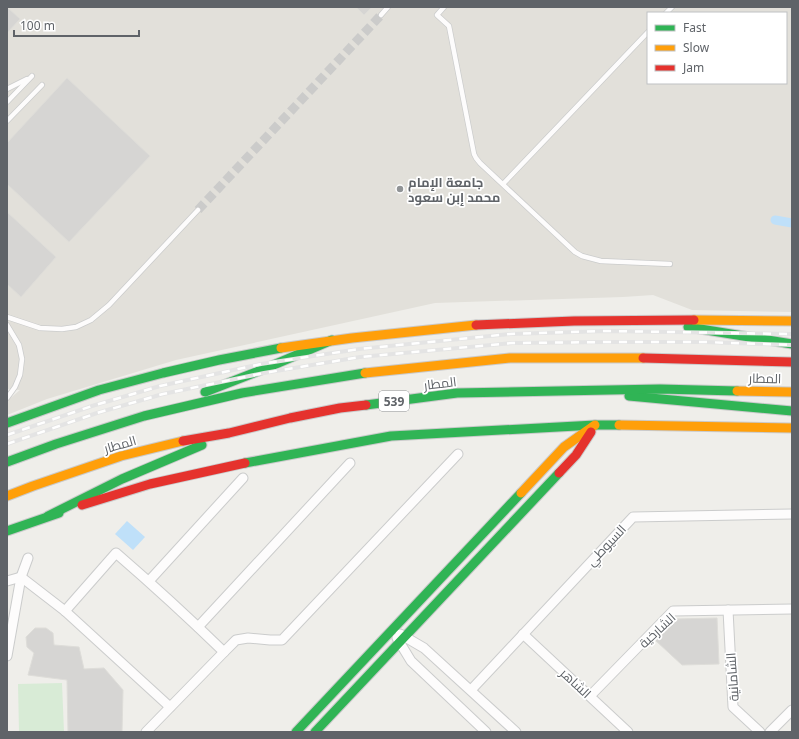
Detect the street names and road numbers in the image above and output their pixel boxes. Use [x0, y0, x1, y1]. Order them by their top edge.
street label: المطار [747, 369, 782, 387]
street label: المطار [422, 372, 457, 394]
road number: 539 [379, 391, 409, 411]
street label: المطار [101, 431, 138, 457]
street label: السيوطي [582, 520, 631, 571]
street label: الشارخية [635, 608, 679, 652]
street label: الشامانية [721, 652, 743, 702]
street label: الشاهر [556, 663, 595, 702]

